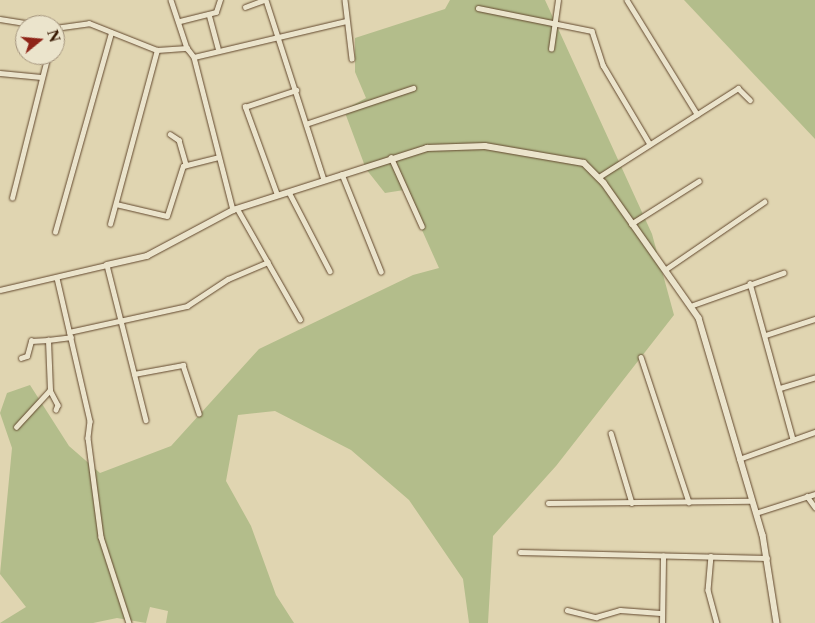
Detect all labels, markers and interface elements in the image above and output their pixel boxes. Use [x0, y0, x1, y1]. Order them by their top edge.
north arrow [15, 15, 65, 65]
text: N [43, 27, 64, 44]

